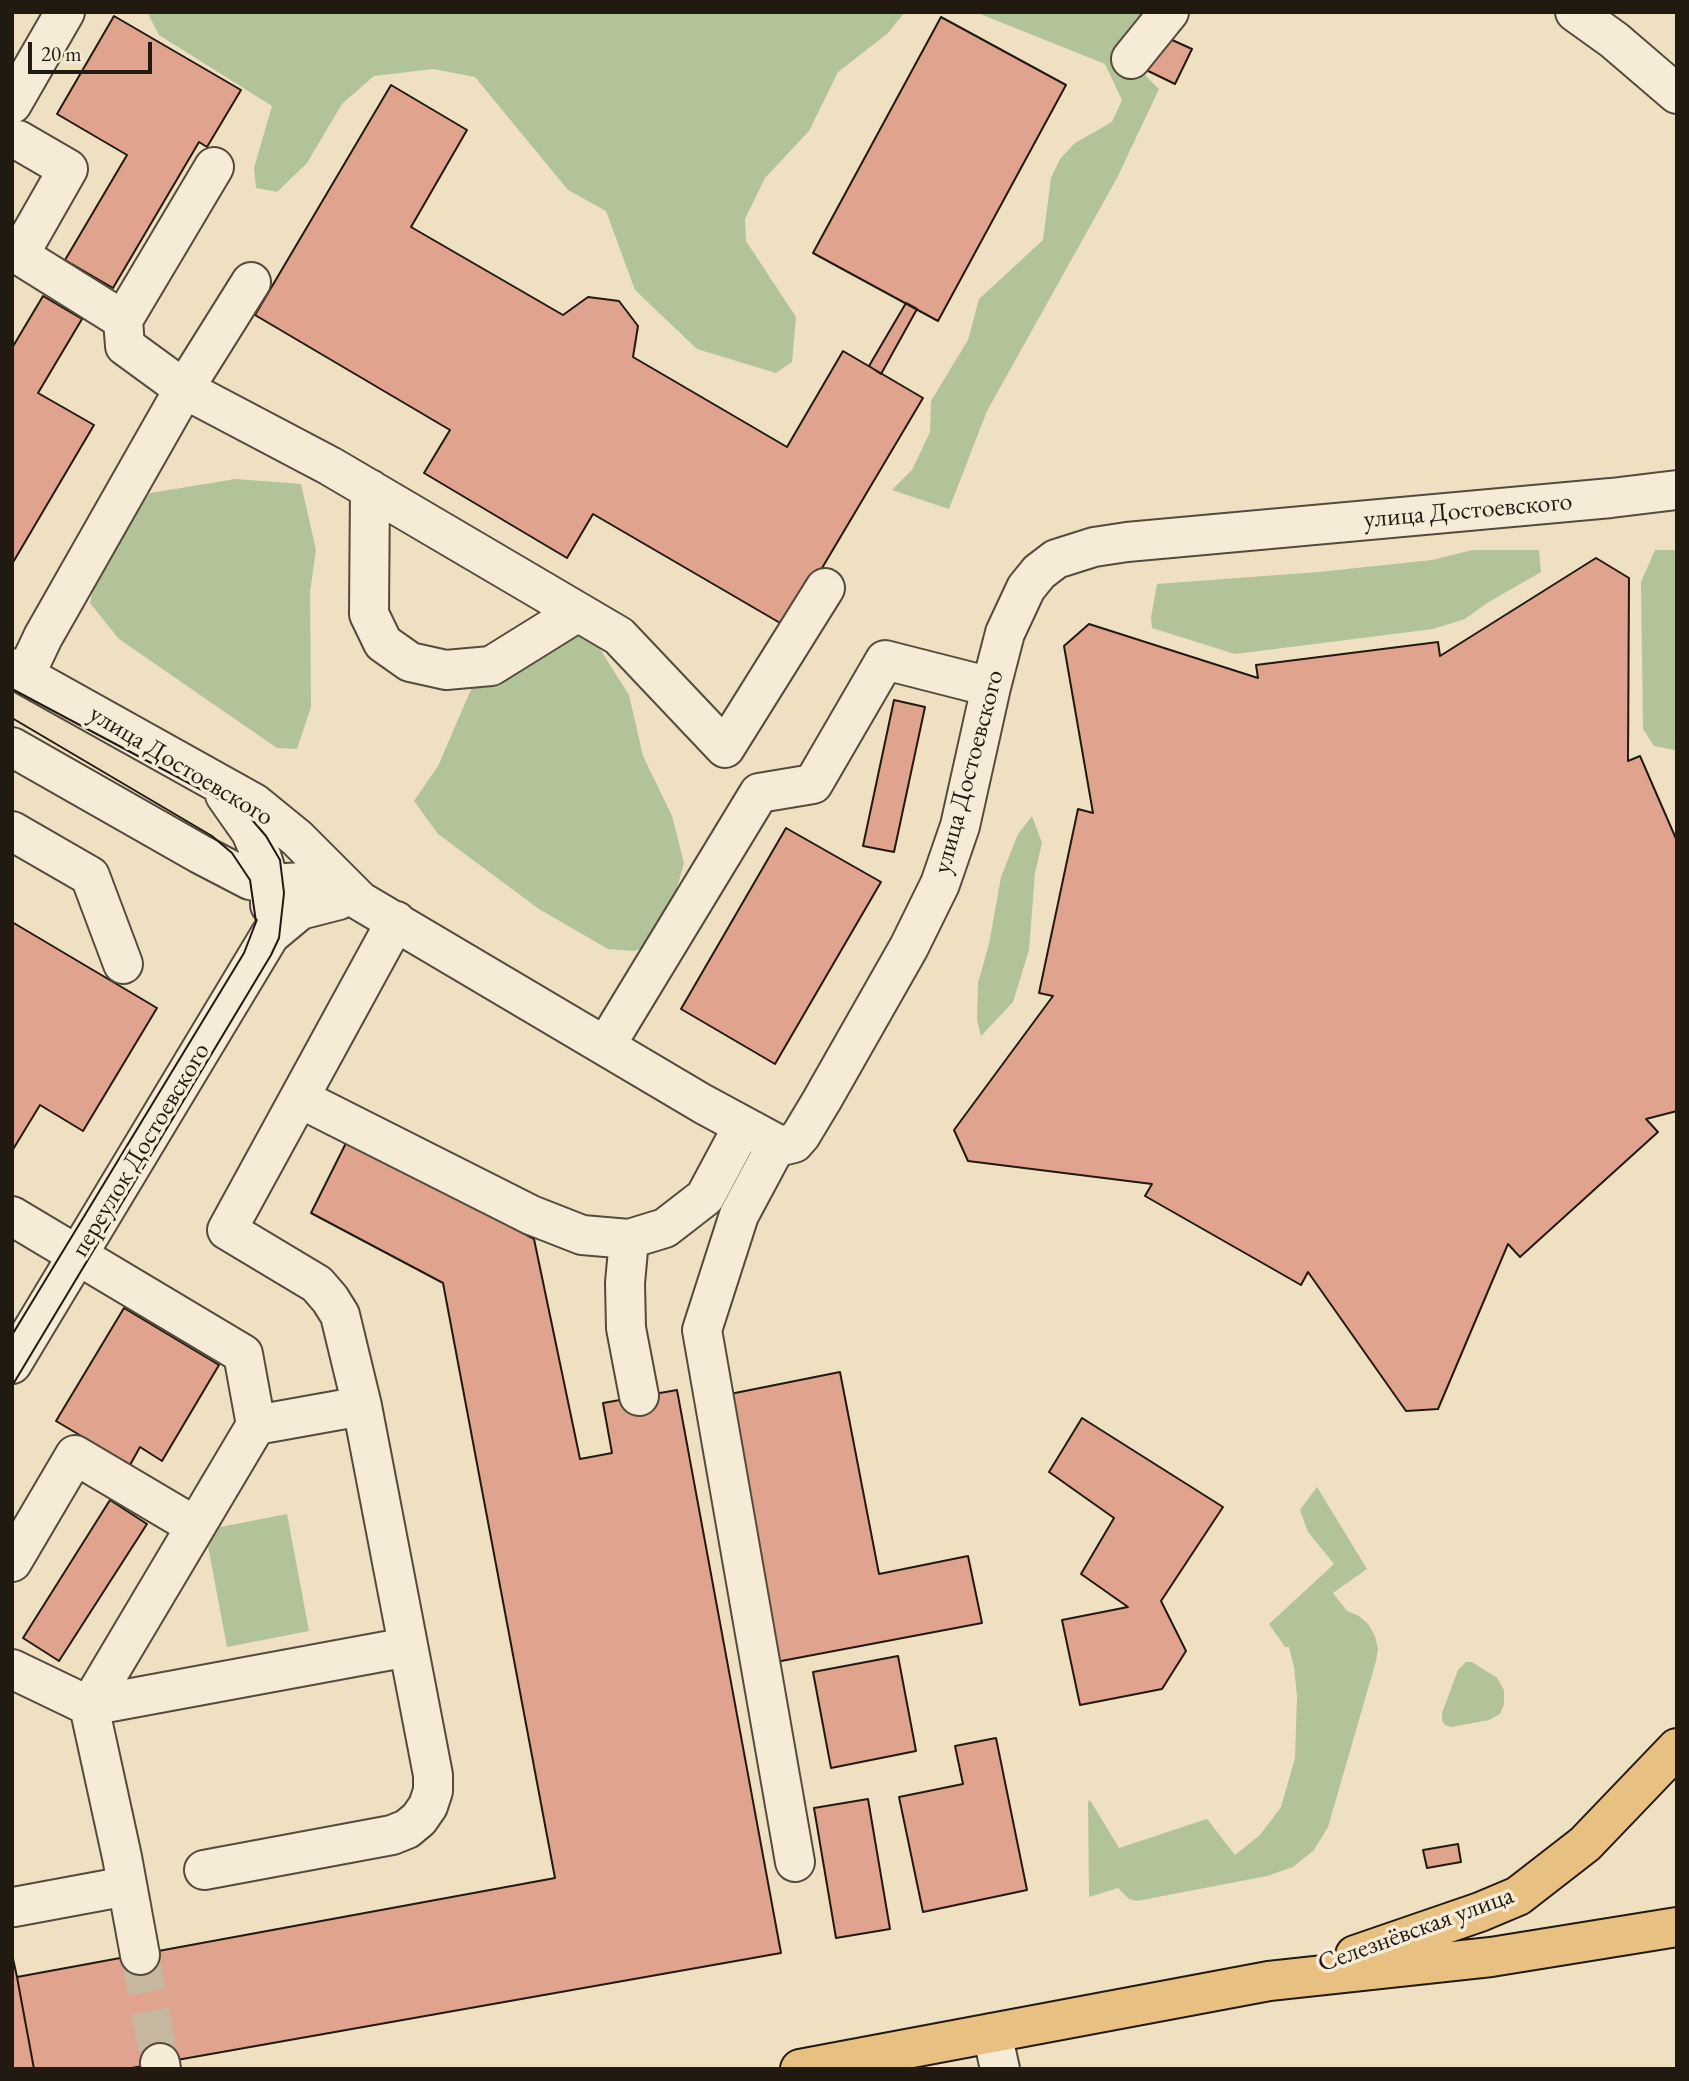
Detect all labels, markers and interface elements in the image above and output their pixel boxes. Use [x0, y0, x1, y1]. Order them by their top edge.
scale bar [32, 28, 156, 72]
text: 20 m [41, 40, 82, 67]
street label: улица Достоевского [1362, 486, 1574, 536]
street label: улица Достоевского [927, 667, 1011, 877]
street label: улица Достоевского [83, 699, 279, 833]
street label: переулок Достоевского [65, 1037, 217, 1263]
street label: Селезнёвская улица [1314, 1880, 1518, 1980]

